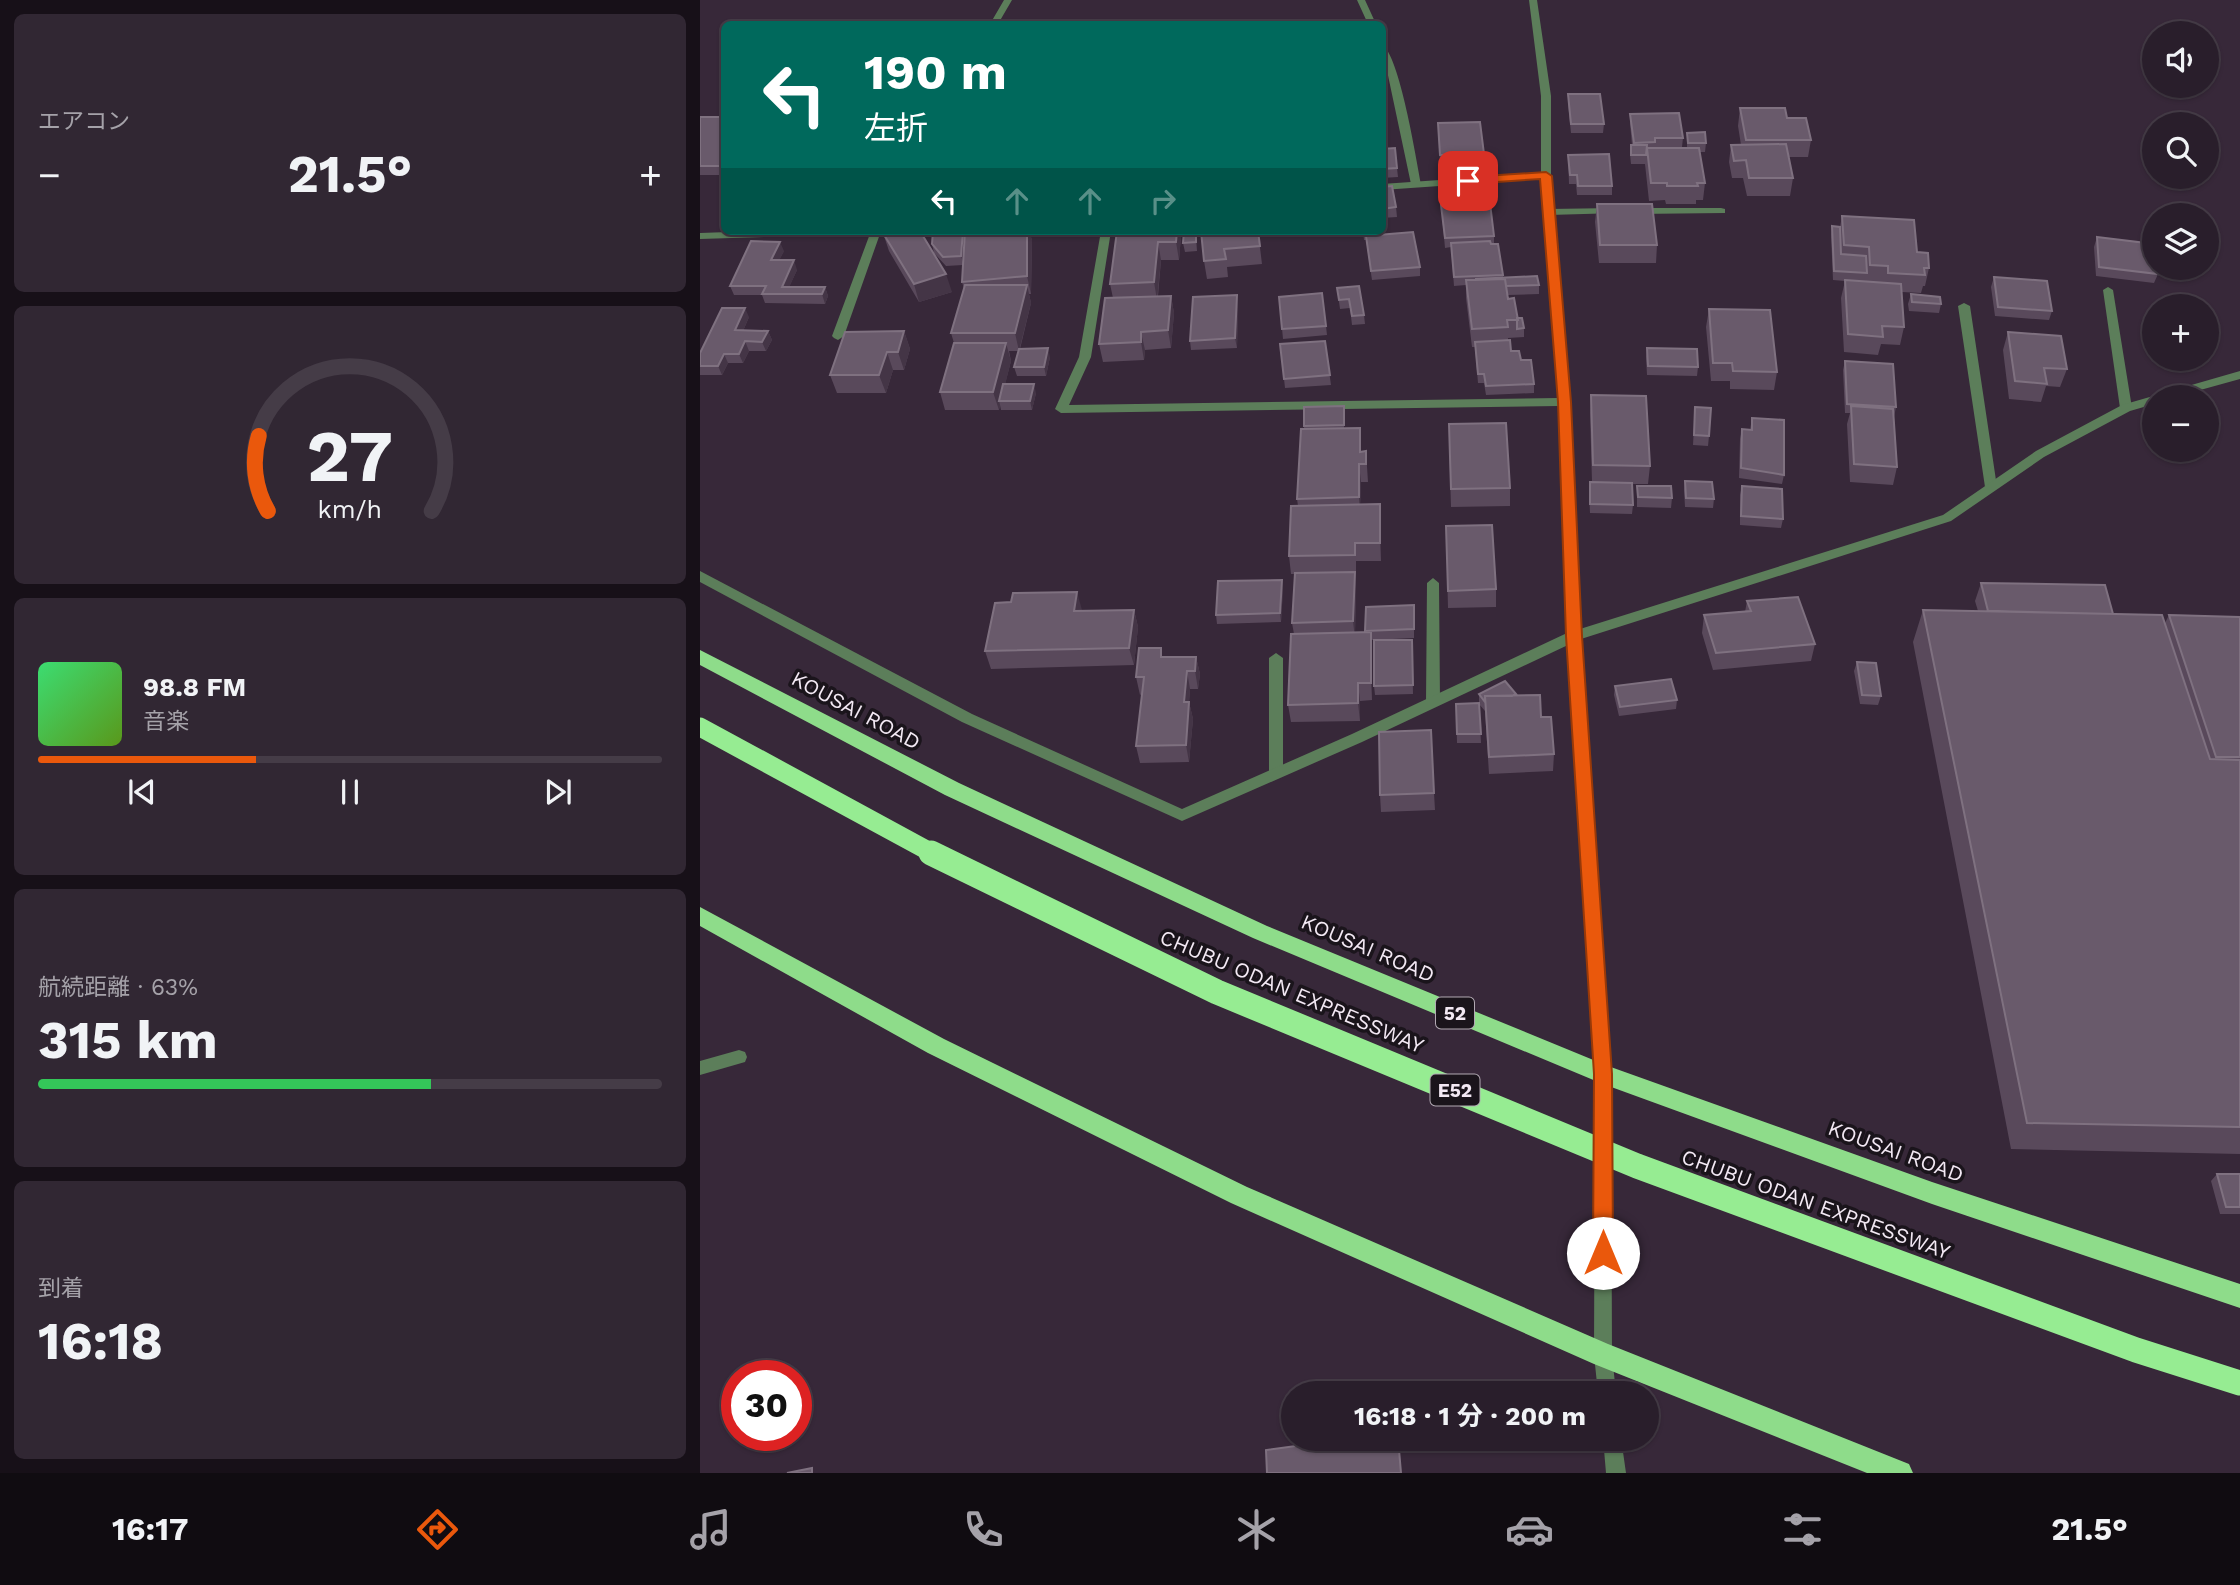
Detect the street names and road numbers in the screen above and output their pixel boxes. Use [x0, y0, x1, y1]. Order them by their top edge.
street label: KOUSAI ROAD [787, 666, 925, 754]
street label: KOUSAI ROAD [1298, 909, 1438, 987]
street label: CHUBU ODAN EXPRESSWAY [1156, 924, 1428, 1058]
road number: 52 [1436, 998, 1474, 1028]
road number: E52 [1430, 1074, 1480, 1106]
street label: KOUSAI ROAD [1825, 1115, 1967, 1187]
street label: CHUBU ODAN EXPRESSWAY [1678, 1144, 1954, 1264]

